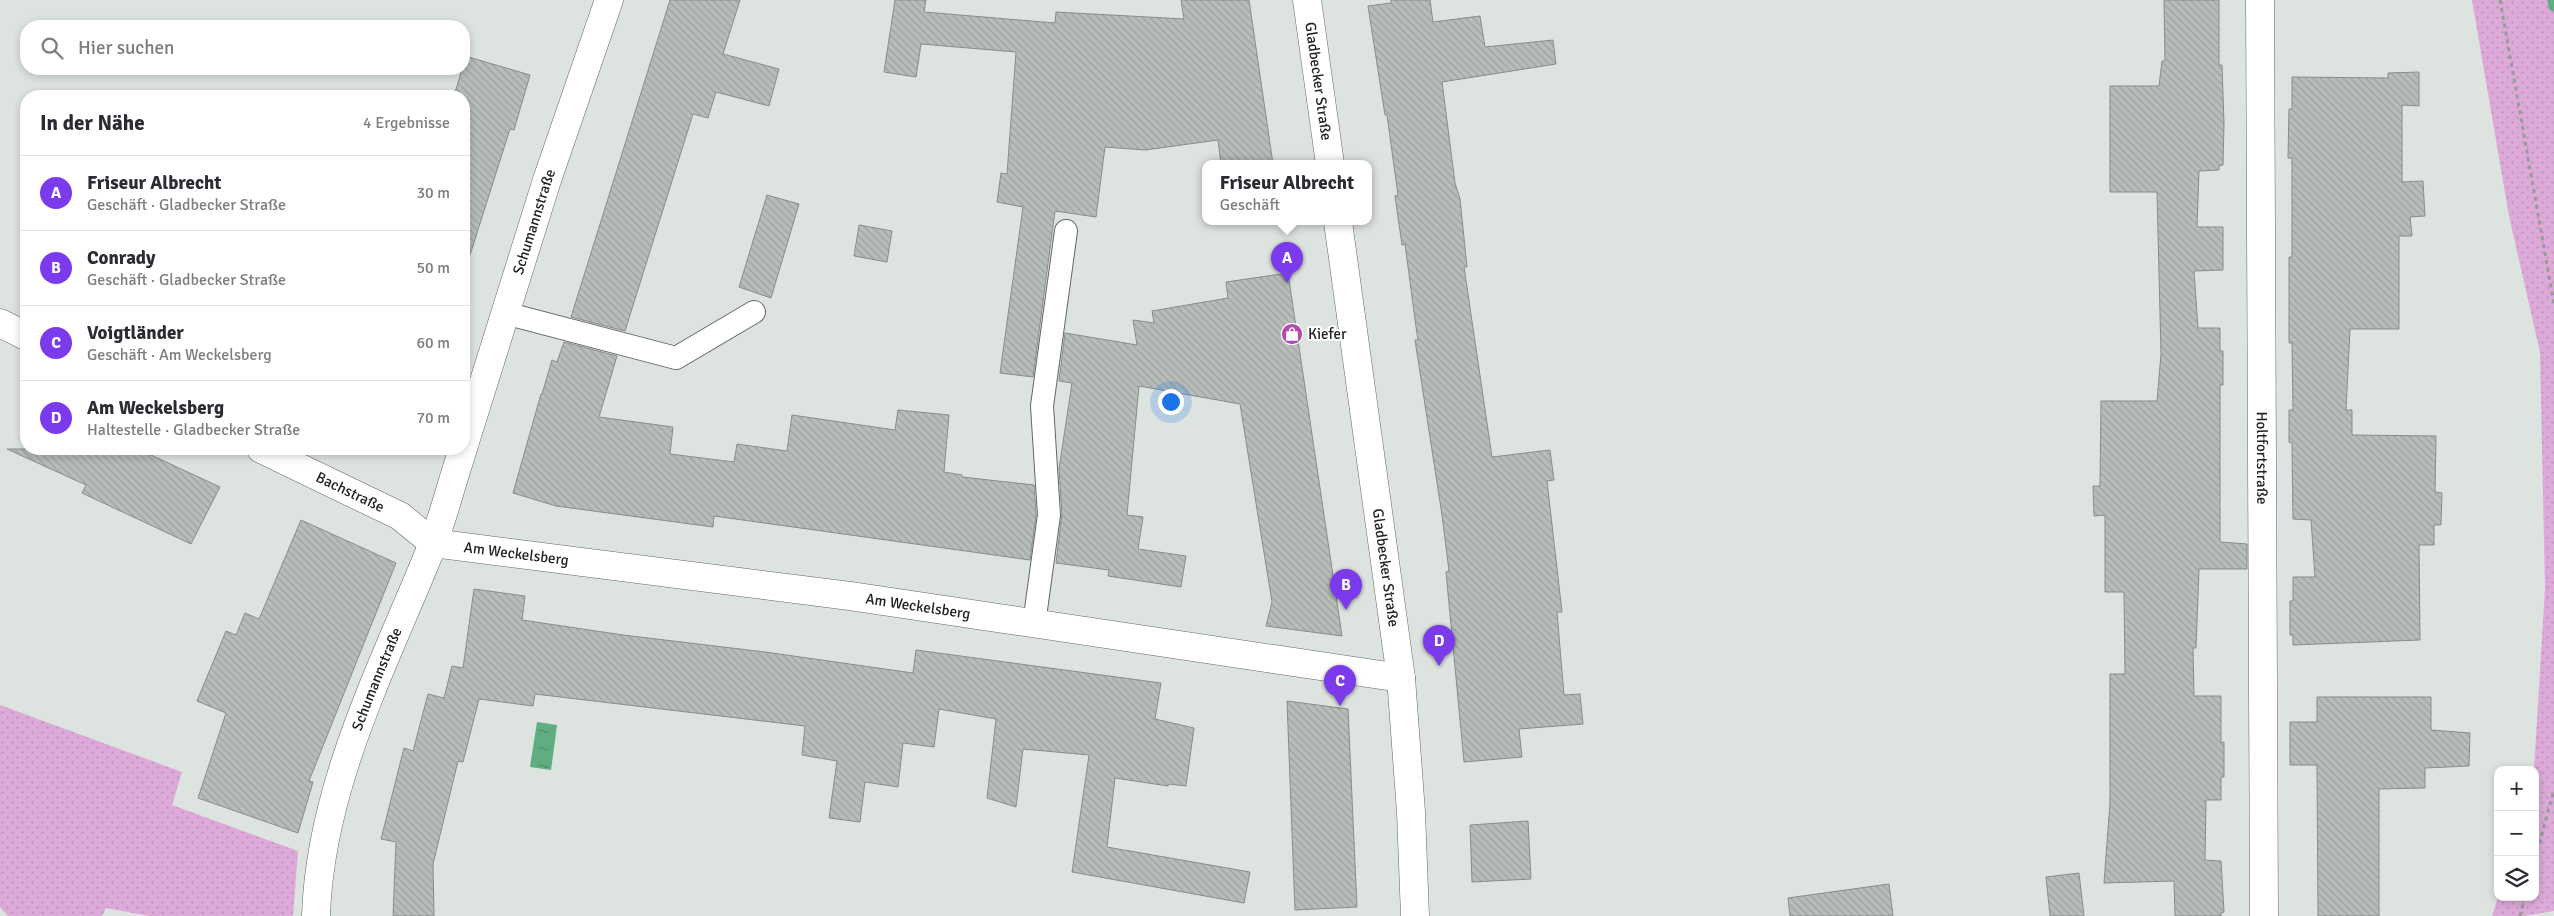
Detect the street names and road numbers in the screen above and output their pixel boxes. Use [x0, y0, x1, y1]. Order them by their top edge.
street label: Gladbecker Straße [1301, 21, 1336, 142]
street label: Schumannstraße [509, 167, 559, 277]
street label: Holtfortstraße [2253, 411, 2271, 505]
street label: Bachstraße [313, 468, 387, 516]
street label: Gladbecker Straße [1369, 507, 1403, 628]
street label: Am Weckelsberg [463, 538, 570, 569]
street label: Am Weckelsberg [864, 589, 972, 623]
street label: Schumannstraße [348, 625, 406, 733]

